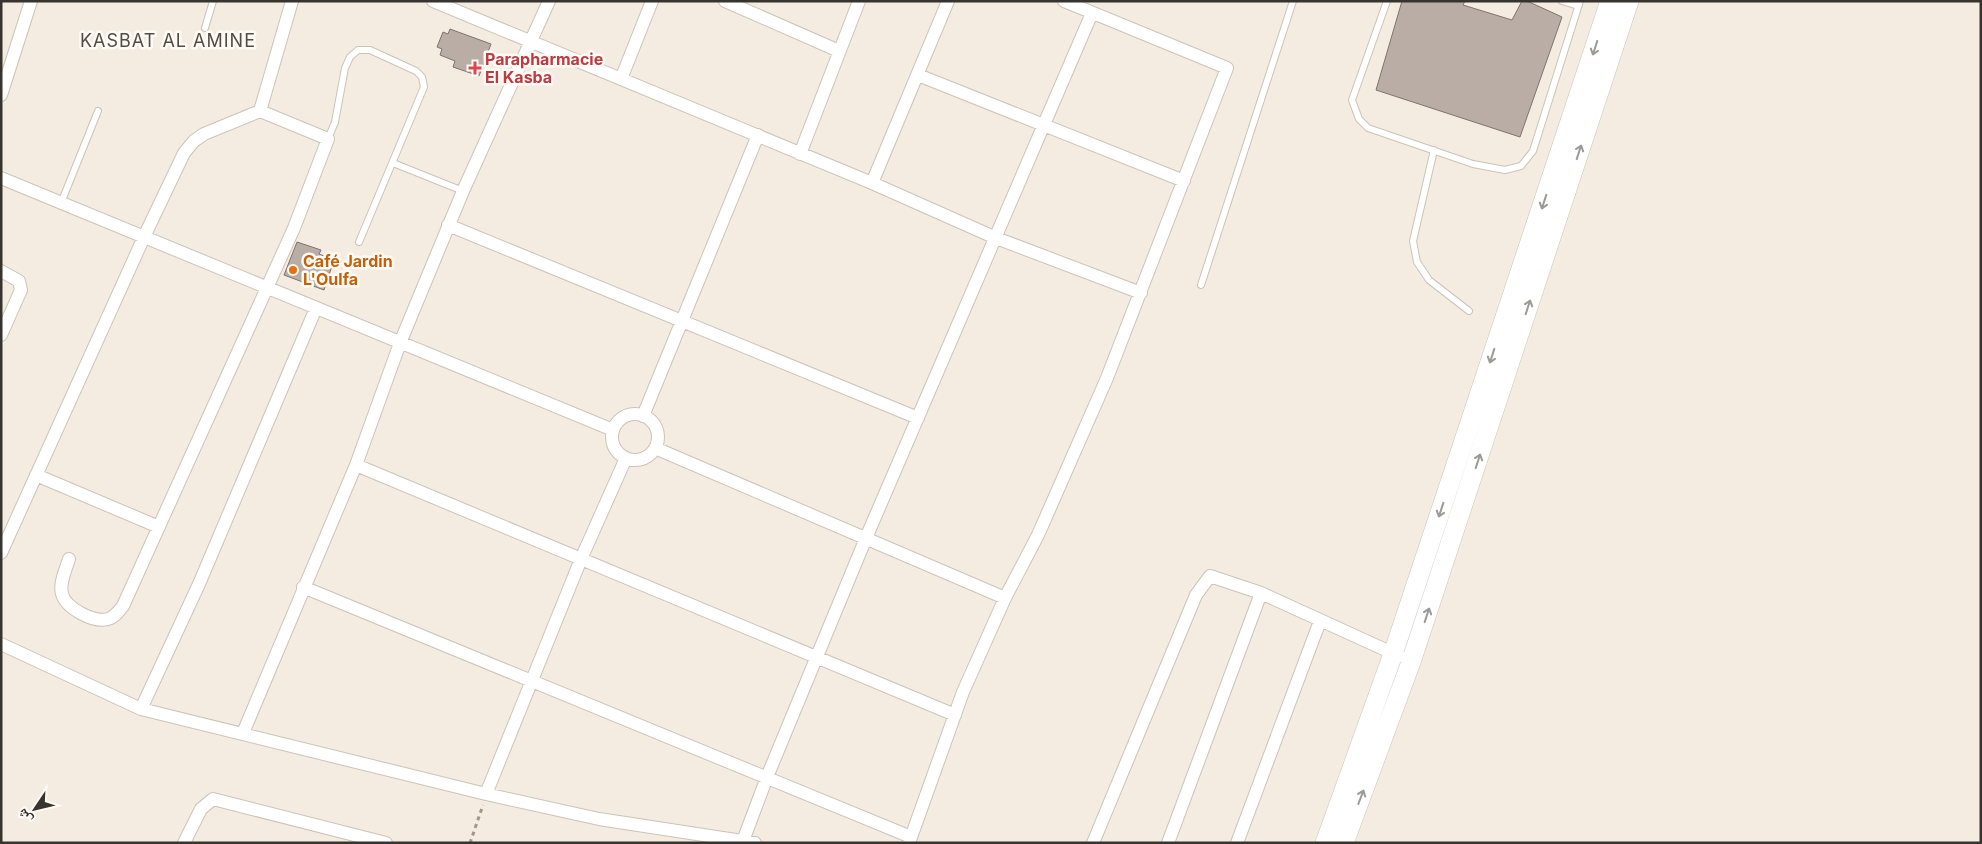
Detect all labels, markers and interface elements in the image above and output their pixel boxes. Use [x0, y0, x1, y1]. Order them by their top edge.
district label: KASBAT AL AMINE [80, 30, 256, 51]
one-way arrow [1590, 39, 1599, 55]
place label: Parapharmacie El Kasba [485, 49, 603, 87]
marker: Parapharmacie El Kasba [469, 62, 481, 74]
one-way arrow [1575, 145, 1585, 161]
one-way arrow [1538, 193, 1548, 209]
place label: Café Jardin L'Oulfa [303, 251, 393, 289]
marker: Café Jardin L'Oulfa [287, 264, 299, 276]
one-way arrow [1524, 299, 1534, 315]
one-way arrow [1487, 348, 1497, 364]
one-way arrow [1473, 453, 1483, 469]
one-way arrow [1436, 502, 1445, 517]
one-way arrow [1422, 608, 1432, 624]
north arrow [10, 784, 60, 834]
one-way arrow [1357, 790, 1366, 805]
text: ش [13, 805, 36, 828]

